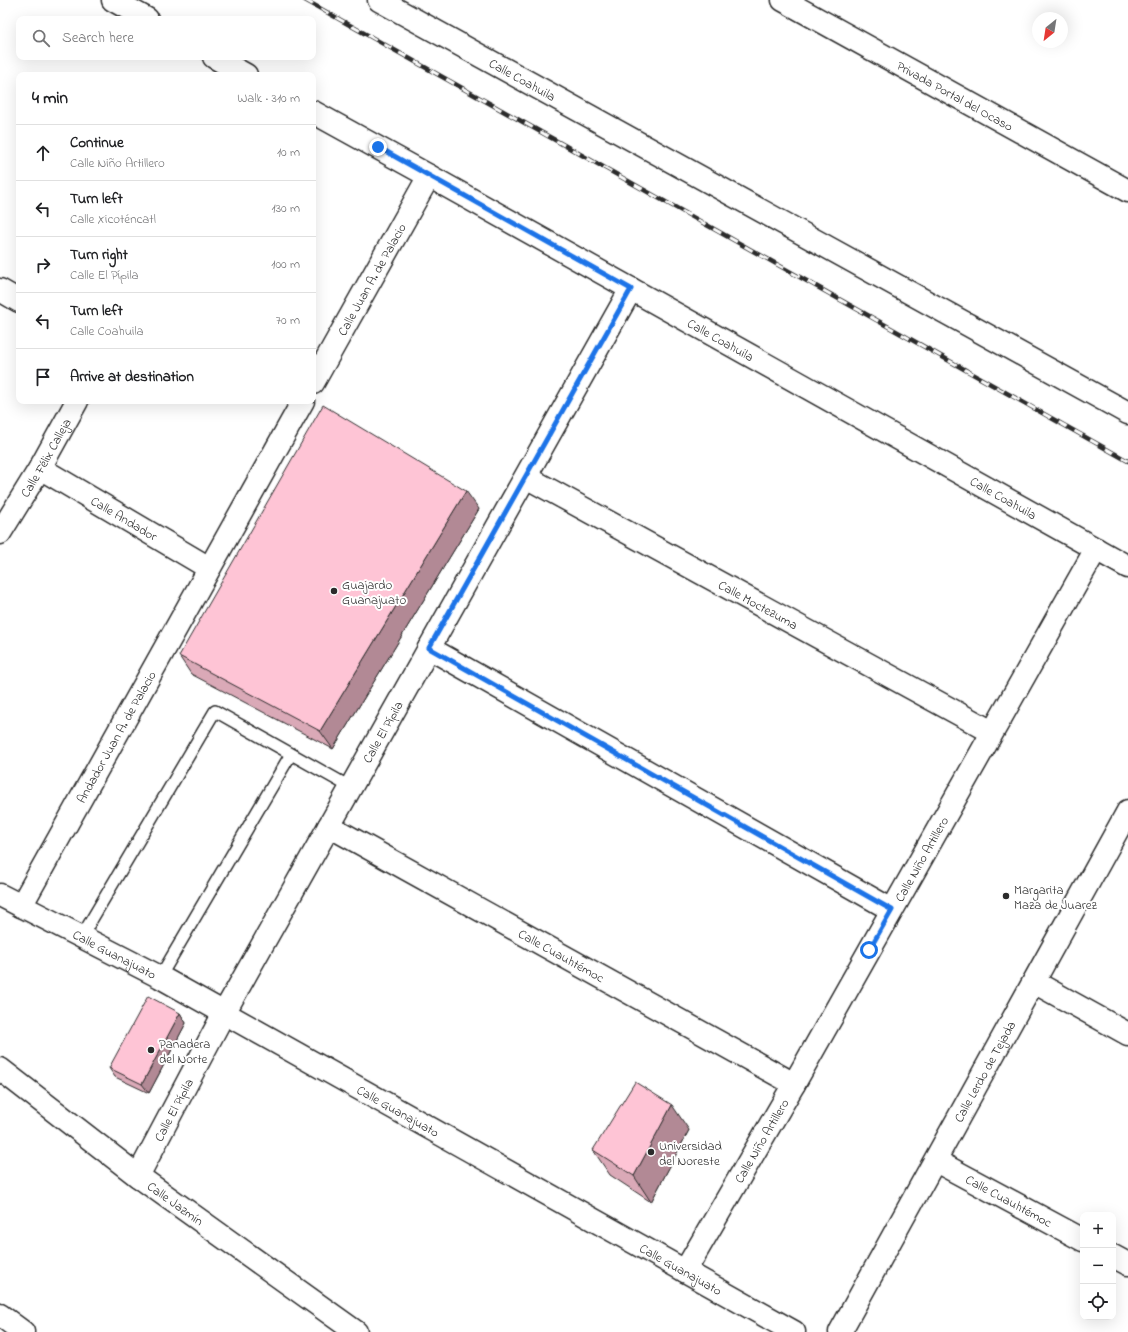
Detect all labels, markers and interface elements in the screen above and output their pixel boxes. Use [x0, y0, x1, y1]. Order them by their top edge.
north arrow [1032, 12, 1068, 48]
search box [16, 16, 316, 60]
icon: search [30, 27, 52, 49]
text: Search here [62, 27, 134, 49]
street label: Calle Coahuila [485, 54, 559, 107]
street label: Privada Portal del Ocaso [893, 57, 1017, 137]
text: 4 min [32, 86, 68, 111]
text: Walk · 310 m [237, 89, 300, 108]
text: Continue [70, 132, 124, 154]
route end [369, 138, 387, 156]
icon: ahead [32, 142, 54, 164]
text: 10 m [277, 143, 300, 162]
text: Calle Niño Artillero [70, 154, 165, 173]
text: Turn left [70, 188, 123, 210]
icon: left [32, 198, 54, 220]
text: 130 m [272, 199, 300, 218]
text: Calle Xicoténcatl [70, 210, 156, 229]
street label: Calle Juan A. de Palacio [333, 220, 412, 340]
text: Turn right [70, 244, 128, 266]
icon: right [32, 254, 54, 276]
text: 100 m [271, 255, 300, 274]
text: Calle El Pípila [70, 266, 139, 285]
text: Turn left [70, 300, 123, 322]
icon: left [32, 310, 54, 332]
text: 70 m [276, 311, 300, 330]
street label: Calle Coahuila [683, 314, 757, 367]
text: Calle Coahuila [70, 322, 144, 341]
icon: arrive [32, 366, 54, 388]
text: Arrive at destination [70, 366, 194, 388]
street label: Calle Félix Calleja [16, 415, 77, 501]
street label: Calle Coahuila [966, 473, 1040, 525]
street label: Calle Andador [87, 492, 161, 547]
place label: Guajardo Guanajuato [342, 576, 406, 610]
street label: Calle Moctezuma [714, 576, 801, 635]
marker: Guajardo Guanajuato [329, 586, 339, 596]
street label: Andador Juan A. de Palacio [72, 668, 162, 807]
street label: Calle El Pípila [358, 698, 409, 767]
street label: Calle Niño Artillero [891, 813, 954, 906]
place label: Margarita Maza de Juarez [1014, 881, 1098, 915]
marker: Margarita Maza de Juarez [1001, 891, 1011, 901]
street label: Calle Cuauhtémoc [514, 925, 607, 988]
street label: Calle Guanajuato [69, 926, 160, 985]
route start [860, 941, 878, 959]
street label: Calle Lerdo de Tejada [950, 1018, 1021, 1126]
place label: Panadera del Norte [159, 1035, 210, 1069]
marker: Panadera del Norte [146, 1045, 156, 1055]
street label: Calle El Pípila [150, 1076, 199, 1145]
street label: Calle Guanajuato [353, 1081, 443, 1143]
street label: Calle Niño Artillero [730, 1095, 795, 1187]
place label: Universidad del Noreste [659, 1137, 723, 1171]
marker: Universidad del Noreste [646, 1147, 656, 1157]
street label: Calle Cuauhtémoc [962, 1171, 1055, 1233]
street label: Calle Jazmín [143, 1177, 207, 1231]
map controls [1080, 1212, 1116, 1320]
button: + [1080, 1212, 1116, 1248]
street label: Calle Guanajuato [636, 1239, 725, 1301]
button: − [1080, 1248, 1116, 1284]
button: locate [1080, 1284, 1116, 1320]

